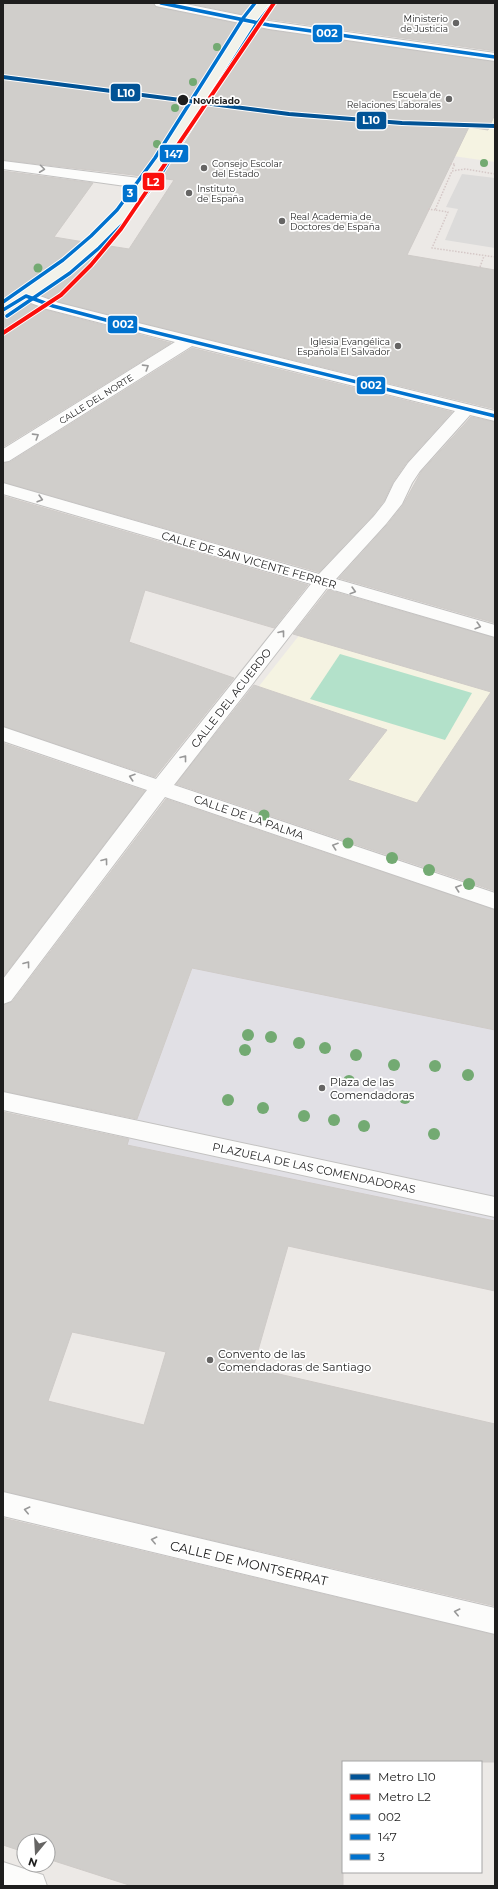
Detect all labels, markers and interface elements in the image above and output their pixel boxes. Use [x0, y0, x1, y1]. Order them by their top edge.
place label: Ministerio de Justicia [400, 13, 448, 34]
marker: Ministerio de Justicia [451, 18, 461, 28]
line badge: 002 [312, 24, 343, 43]
text: 002 [316, 26, 338, 40]
line badge: L10 [110, 83, 141, 102]
text: L10 [117, 86, 136, 100]
place label: Escuela de Relaciones Laborales [347, 89, 442, 110]
marker: Noviciado [176, 93, 190, 107]
marker: Escuela de Relaciones Laborales [444, 94, 454, 104]
place label: Noviciado [193, 95, 240, 106]
line badge: L10 [356, 111, 387, 130]
text: L10 [362, 113, 381, 127]
line badge: 147 [159, 144, 189, 163]
text: 147 [165, 147, 183, 161]
place label: Consejo Escolar del Estado [212, 158, 283, 179]
marker: Consejo Escolar del Estado [199, 163, 209, 173]
one-way arrow [39, 164, 45, 173]
line badge: L2 [142, 172, 165, 191]
text: L2 [146, 175, 160, 189]
place label: Instituto de España [197, 183, 244, 204]
line badge: 3 [122, 184, 138, 203]
text: 3 [126, 186, 134, 200]
marker: Instituto de España [184, 188, 194, 198]
place label: Real Academia de Doctores de España [290, 211, 380, 232]
marker: Real Academia de Doctores de España [277, 216, 287, 226]
line badge: 002 [107, 315, 138, 334]
text: 002 [112, 317, 134, 331]
place label: Iglesia Evangélica Española El Salvador [297, 336, 390, 357]
marker: Iglesia Evangélica Española El Salvador [393, 341, 403, 351]
one-way arrow [142, 365, 149, 372]
street label: CALLE DEL NORTE [57, 372, 135, 426]
line badge: 002 [356, 376, 386, 395]
text: 002 [360, 378, 382, 392]
one-way arrow [32, 433, 39, 441]
one-way arrow [37, 494, 44, 503]
street label: CALLE DE SAN VICENTE FERRER [160, 528, 338, 592]
one-way arrow [350, 586, 357, 594]
one-way arrow [475, 621, 482, 630]
one-way arrow [277, 631, 284, 638]
street label: CALLE DEL ACUERDO [188, 645, 274, 751]
one-way arrow [180, 755, 187, 762]
one-way arrow [129, 774, 136, 782]
street label: CALLE DE LA PALMA [192, 792, 306, 842]
one-way arrow [332, 842, 339, 851]
one-way arrow [101, 858, 108, 865]
one-way arrow [455, 884, 462, 893]
one-way arrow [22, 962, 29, 969]
place label: Plaza de las Comendadoras [330, 1075, 415, 1102]
marker: Plaza de las Comendadoras [317, 1083, 327, 1093]
street label: PLAZUELA DE LAS COMENDADORAS [211, 1140, 417, 1196]
place label: Convento de las Comendadoras de Santiago [218, 1347, 371, 1374]
marker: Convento de las Comendadoras de Santiago [205, 1355, 215, 1365]
one-way arrow [24, 1506, 31, 1515]
one-way arrow [150, 1536, 157, 1545]
street label: CALLE DE MONTSERRAT [168, 1537, 330, 1589]
one-way arrow [454, 1609, 460, 1617]
legend [342, 1761, 482, 1873]
text: Metro L10 [378, 1769, 436, 1784]
text: Metro L2 [378, 1789, 431, 1804]
text: 002 [378, 1809, 401, 1824]
text: 147 [378, 1829, 397, 1844]
north arrow [16, 1833, 56, 1873]
text: 3 [378, 1849, 385, 1864]
text: N [27, 1854, 39, 1871]

